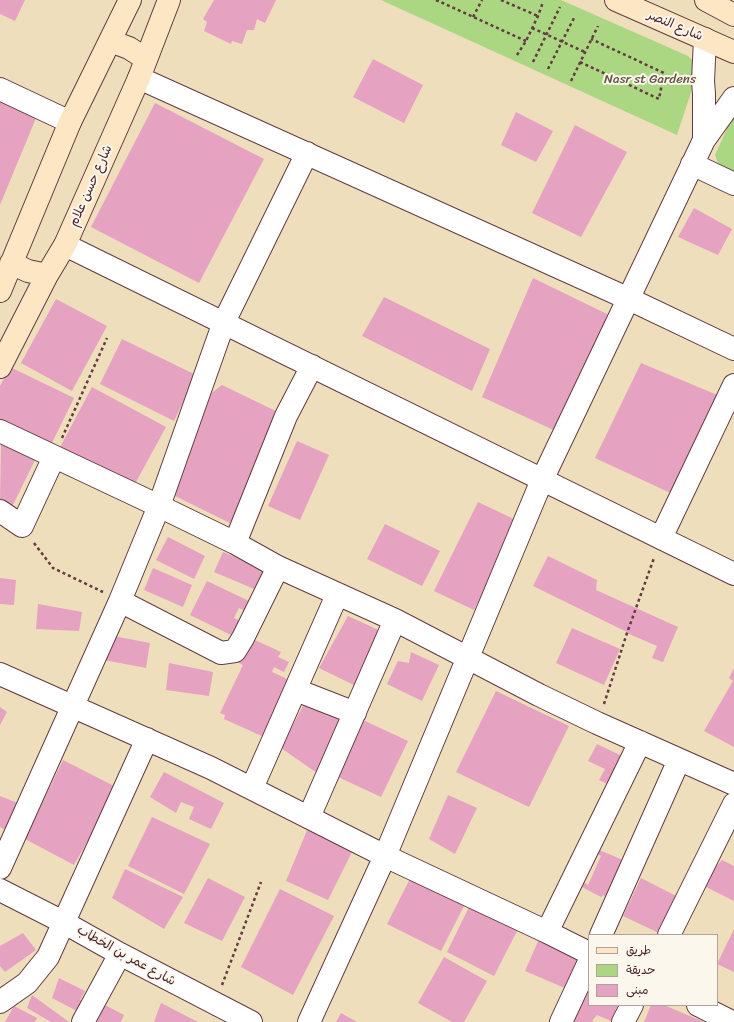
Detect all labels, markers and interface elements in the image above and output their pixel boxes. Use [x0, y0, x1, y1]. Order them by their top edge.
street label: شارع النصر [645, 7, 705, 45]
park label: Nasr st Gardens [604, 72, 696, 88]
street label: شارع حسن علام [66, 143, 116, 229]
street label: شارع عمر بن الخطاب [74, 922, 178, 990]
legend [588, 934, 718, 1006]
text: طريق [626, 939, 651, 961]
text: حديقة [626, 959, 655, 981]
text: مبنى [626, 979, 649, 1001]

